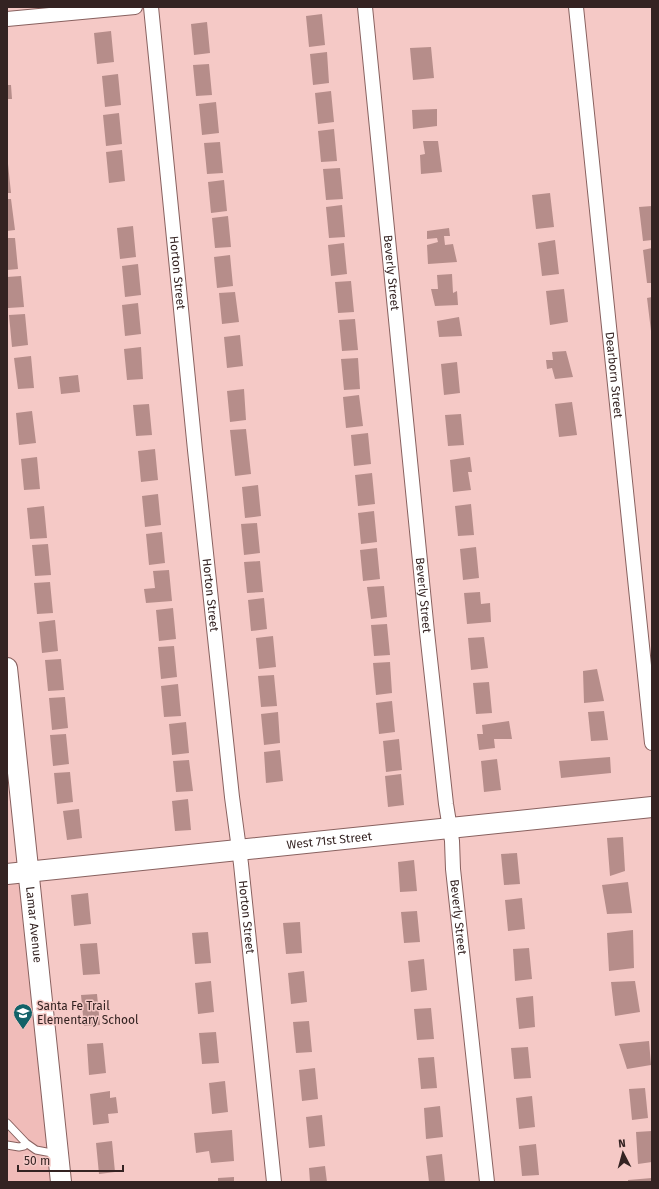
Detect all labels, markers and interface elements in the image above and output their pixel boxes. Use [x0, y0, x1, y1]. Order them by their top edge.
street label: Beverly Street [381, 234, 402, 312]
street label: Horton Street [167, 235, 188, 311]
street label: Dearborn Street [603, 331, 626, 420]
street label: Beverly Street [413, 557, 434, 634]
street label: Horton Street [200, 558, 221, 633]
street label: West 71st Street [286, 829, 373, 852]
street label: Beverly Street [447, 879, 469, 956]
street label: Horton Street [236, 880, 257, 955]
street label: Lamar Avenue [23, 886, 45, 964]
place label: Santa Fe Trail Elementary School [37, 999, 139, 1027]
school or university icon: Santa Fe Trail Elementary School [12, 1002, 34, 1030]
north arrow [603, 1133, 643, 1173]
text: N [618, 1137, 626, 1150]
scale bar [18, 1147, 123, 1173]
text: 50 m [24, 1154, 50, 1168]

